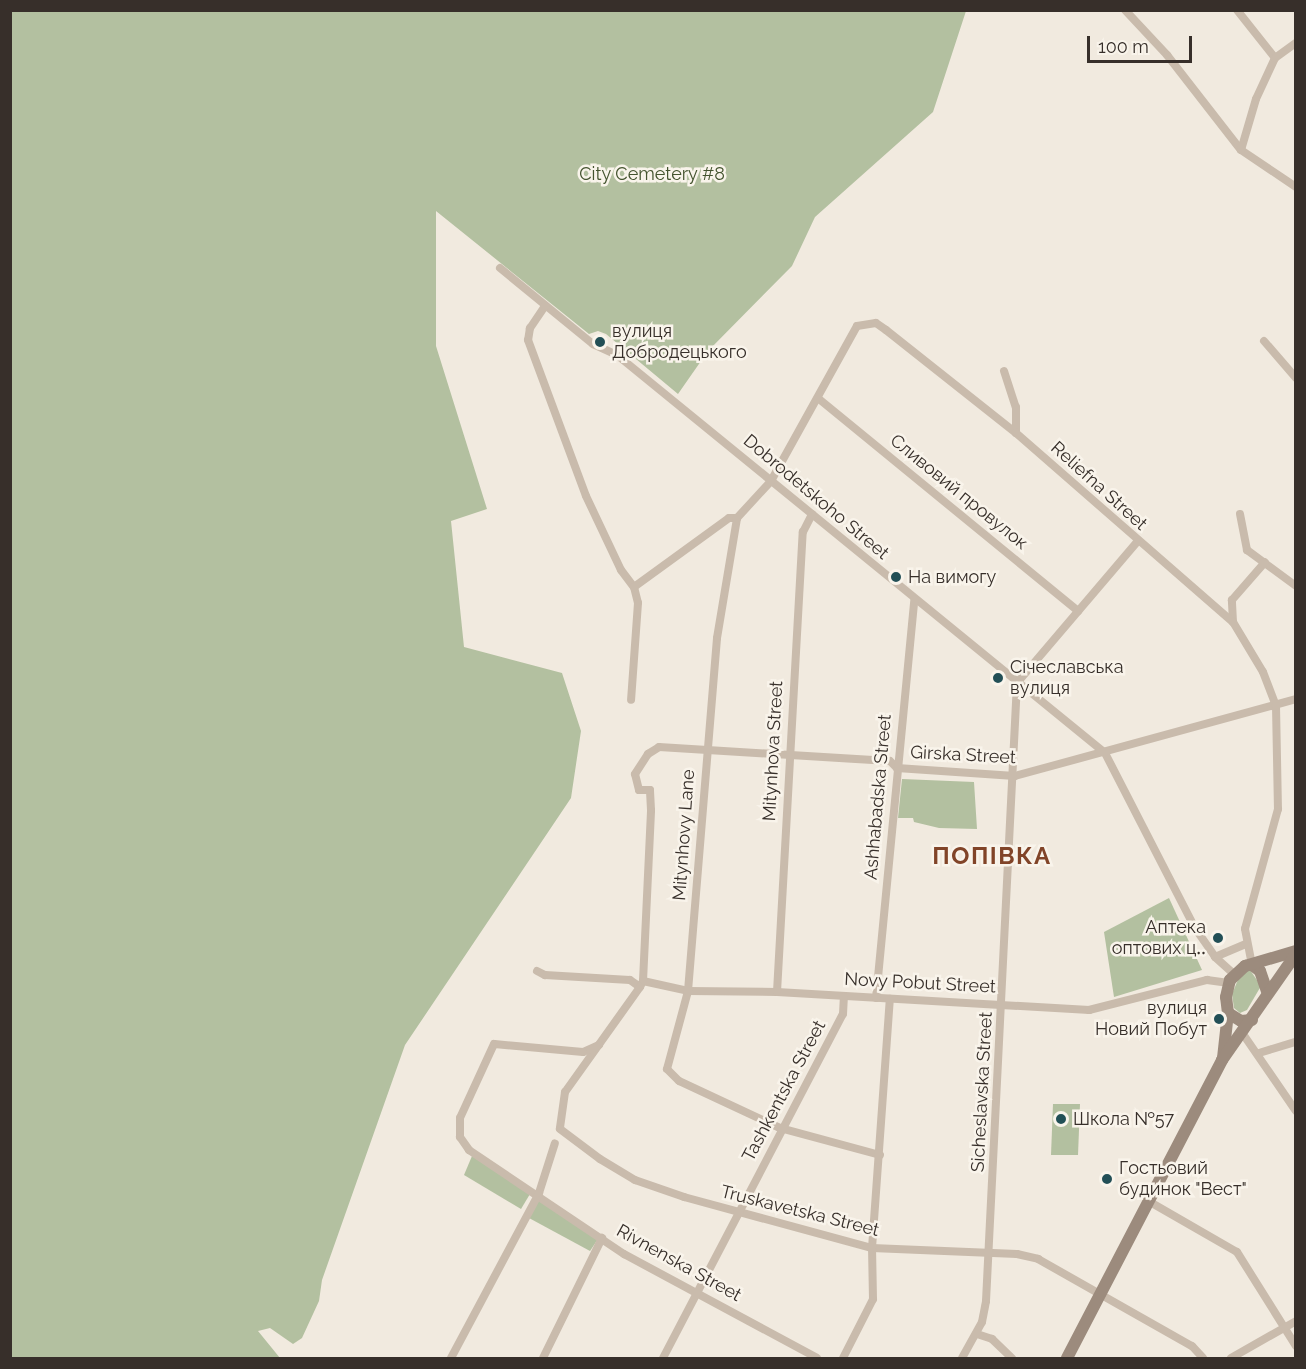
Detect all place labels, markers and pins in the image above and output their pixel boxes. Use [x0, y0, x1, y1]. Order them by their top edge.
place label: вулиця Добродецького [612, 321, 747, 364]
marker: вулиця Добродецького [593, 335, 607, 349]
place label: На вимогу [908, 566, 996, 588]
marker: На вимогу [889, 570, 903, 584]
place label: Січеславська вулиця [1010, 657, 1123, 700]
marker: Січеславська вулиця [991, 671, 1005, 685]
place label: Аптека оптових ц‥ [1112, 917, 1206, 960]
marker: Аптека оптових ц‥ [1211, 931, 1225, 945]
place label: вулиця Новий Побут [1095, 998, 1207, 1040]
marker: вулиця Новий Побут [1212, 1012, 1226, 1026]
place label: Школа №57 [1073, 1108, 1174, 1130]
marker: Школа №57 [1054, 1112, 1068, 1126]
place label: Гостьовий будинок "Вест" [1119, 1158, 1247, 1200]
marker: Гостьовий будинок "Вест" [1100, 1172, 1114, 1186]

